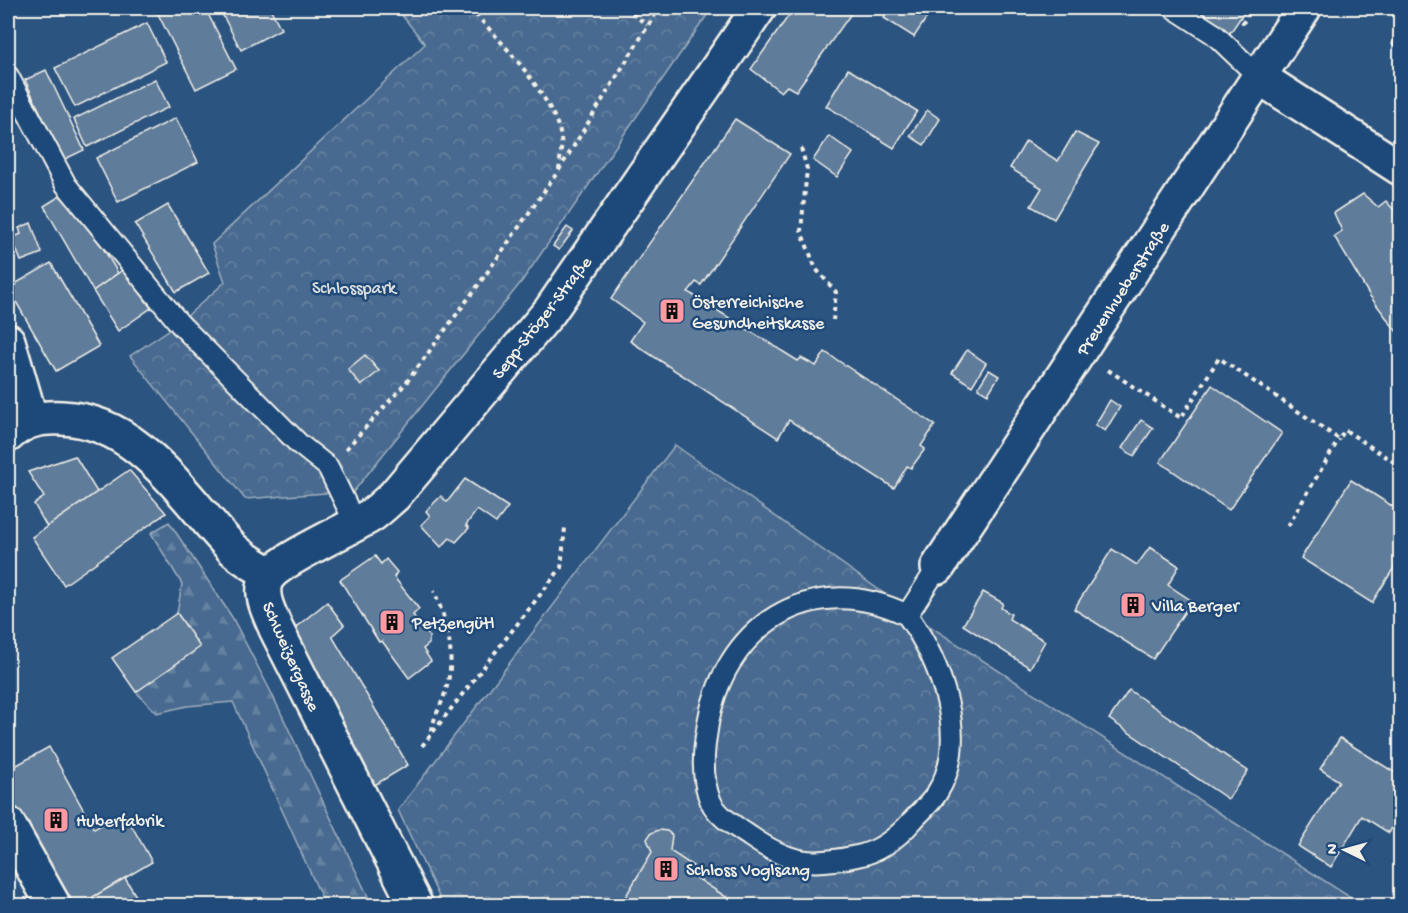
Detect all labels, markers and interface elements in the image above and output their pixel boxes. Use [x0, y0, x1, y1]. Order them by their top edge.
street label: Preuenhueberstraße [1073, 218, 1176, 361]
street label: Sepp-Stöger-Straße [489, 252, 598, 384]
park label: Schlosspark [312, 279, 398, 300]
place label: Österreichische Gesundheitskasse [692, 293, 825, 335]
building icon: Österreichische Gesundheitskasse [657, 296, 687, 326]
building icon: Villa Berger [1118, 590, 1148, 620]
place label: Villa Berger [1151, 597, 1240, 618]
street label: Schweizergasse [256, 599, 324, 716]
building icon: Petzengütl [377, 607, 407, 637]
place label: Petzengütl [411, 614, 494, 635]
building icon: Huberfabrik [41, 805, 71, 835]
place label: Huberfabrik [76, 812, 165, 833]
north arrow [1315, 820, 1375, 880]
text: N [1324, 842, 1344, 855]
building icon: Schloss Voglsang [651, 854, 681, 884]
place label: Schloss Voglsang [686, 861, 810, 882]

